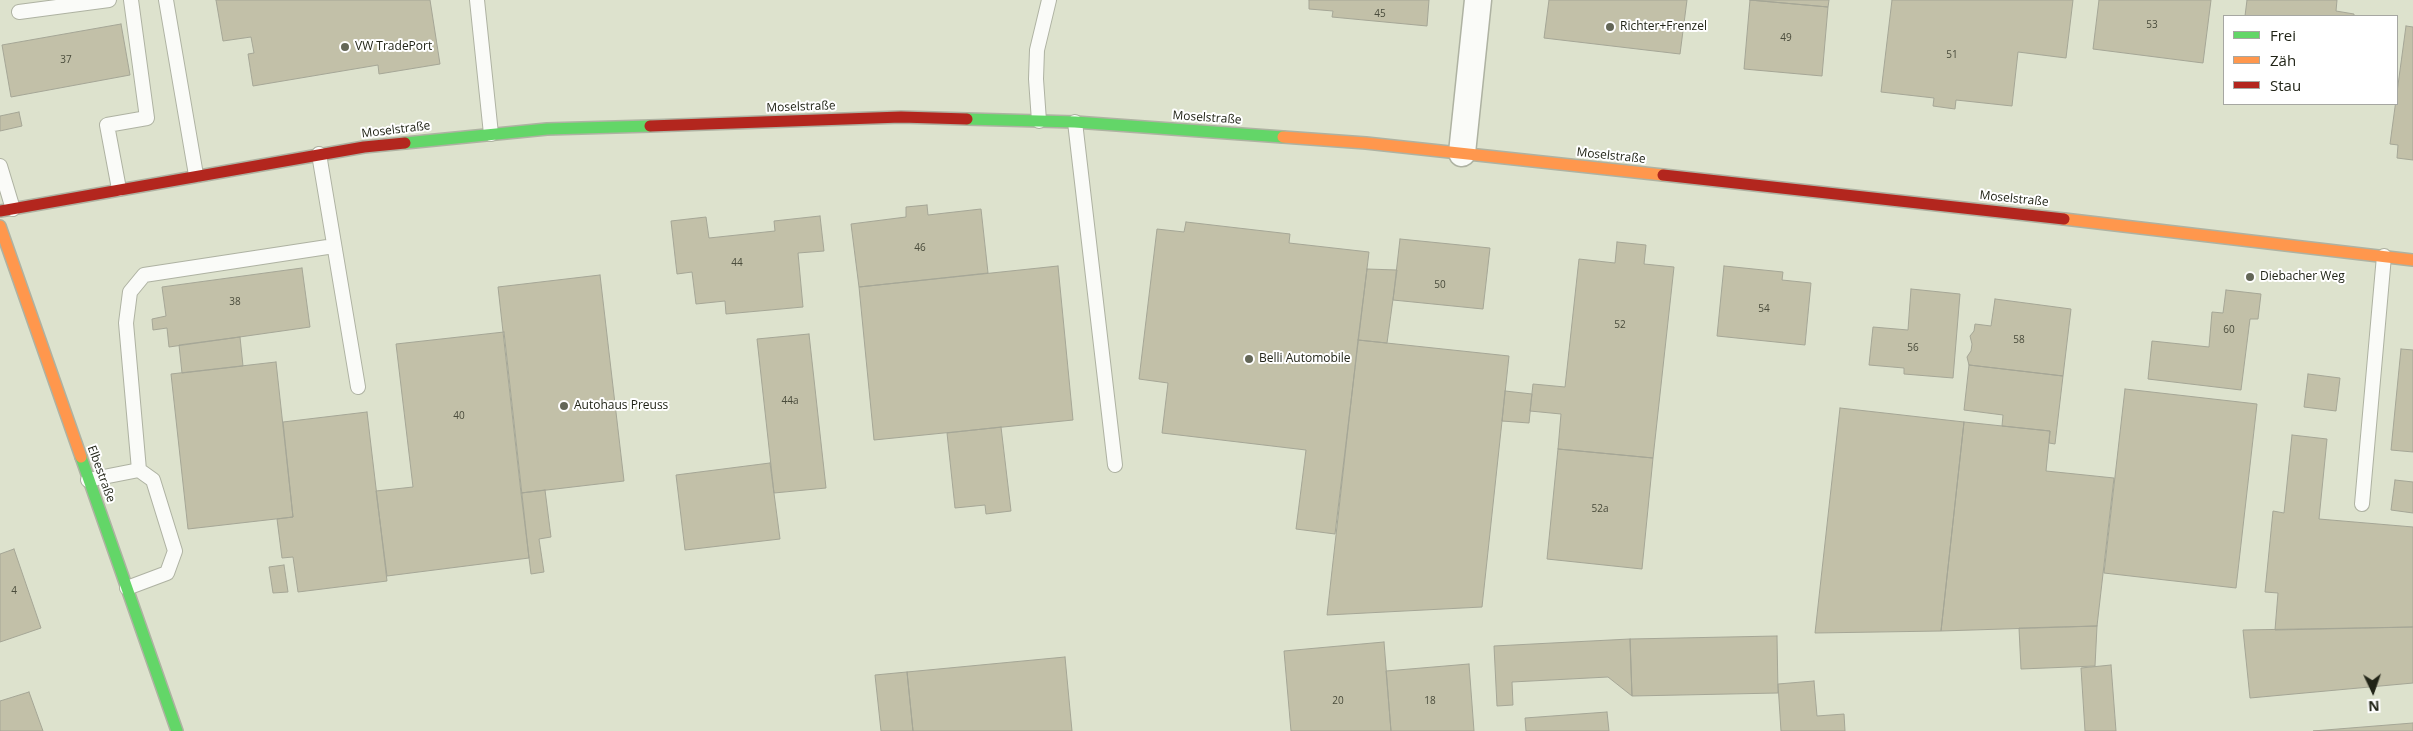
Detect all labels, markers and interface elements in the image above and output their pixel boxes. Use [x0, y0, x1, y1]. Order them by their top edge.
house number: 45 [1374, 8, 1386, 20]
legend [2223, 15, 2398, 105]
house number: 53 [2146, 19, 2158, 31]
place label: Richter+Frenzel [1620, 20, 1707, 34]
marker: Richter+Frenzel [1604, 21, 1616, 33]
text: Frei [2270, 25, 2296, 45]
house number: 49 [1780, 32, 1792, 44]
place label: VW TradePort [355, 40, 432, 54]
marker: VW TradePort [339, 41, 351, 53]
house number: 51 [1946, 49, 1958, 61]
text: Zäh [2270, 50, 2296, 70]
house number: 37 [60, 54, 72, 66]
text: Stau [2270, 75, 2301, 95]
street label: Moselstraße [766, 99, 836, 115]
street label: Moselstraße [1172, 108, 1242, 128]
street label: Moselstraße [361, 119, 431, 141]
street label: Moselstraße [1576, 145, 1646, 167]
street label: Moselstraße [1979, 188, 2049, 210]
house number: 46 [914, 242, 926, 254]
house number: 44 [731, 257, 743, 269]
place label: Diebacher Weg [2260, 270, 2345, 284]
marker: Diebacher Weg [2244, 271, 2256, 283]
house number: 50 [1434, 279, 1446, 291]
house number: 38 [229, 296, 241, 308]
house number: 54 [1758, 303, 1770, 315]
house number: 52 [1614, 319, 1626, 331]
house number: 60 [2223, 324, 2235, 336]
house number: 58 [2013, 334, 2025, 346]
house number: 56 [1907, 342, 1919, 354]
place label: Belli Automobile [1259, 352, 1351, 366]
marker: Belli Automobile [1243, 353, 1255, 365]
house number: 44a [782, 395, 798, 407]
place label: Autohaus Preuss [574, 399, 668, 413]
marker: Autohaus Preuss [558, 400, 570, 412]
house number: 40 [453, 410, 465, 422]
street label: Elbestraße [84, 444, 118, 504]
house number: 52a [1592, 503, 1608, 515]
house number: 4 [11, 585, 17, 597]
north arrow [2348, 666, 2398, 716]
house number: 20 [1332, 695, 1344, 707]
house number: 18 [1424, 695, 1436, 707]
text: N [2368, 697, 2380, 716]

